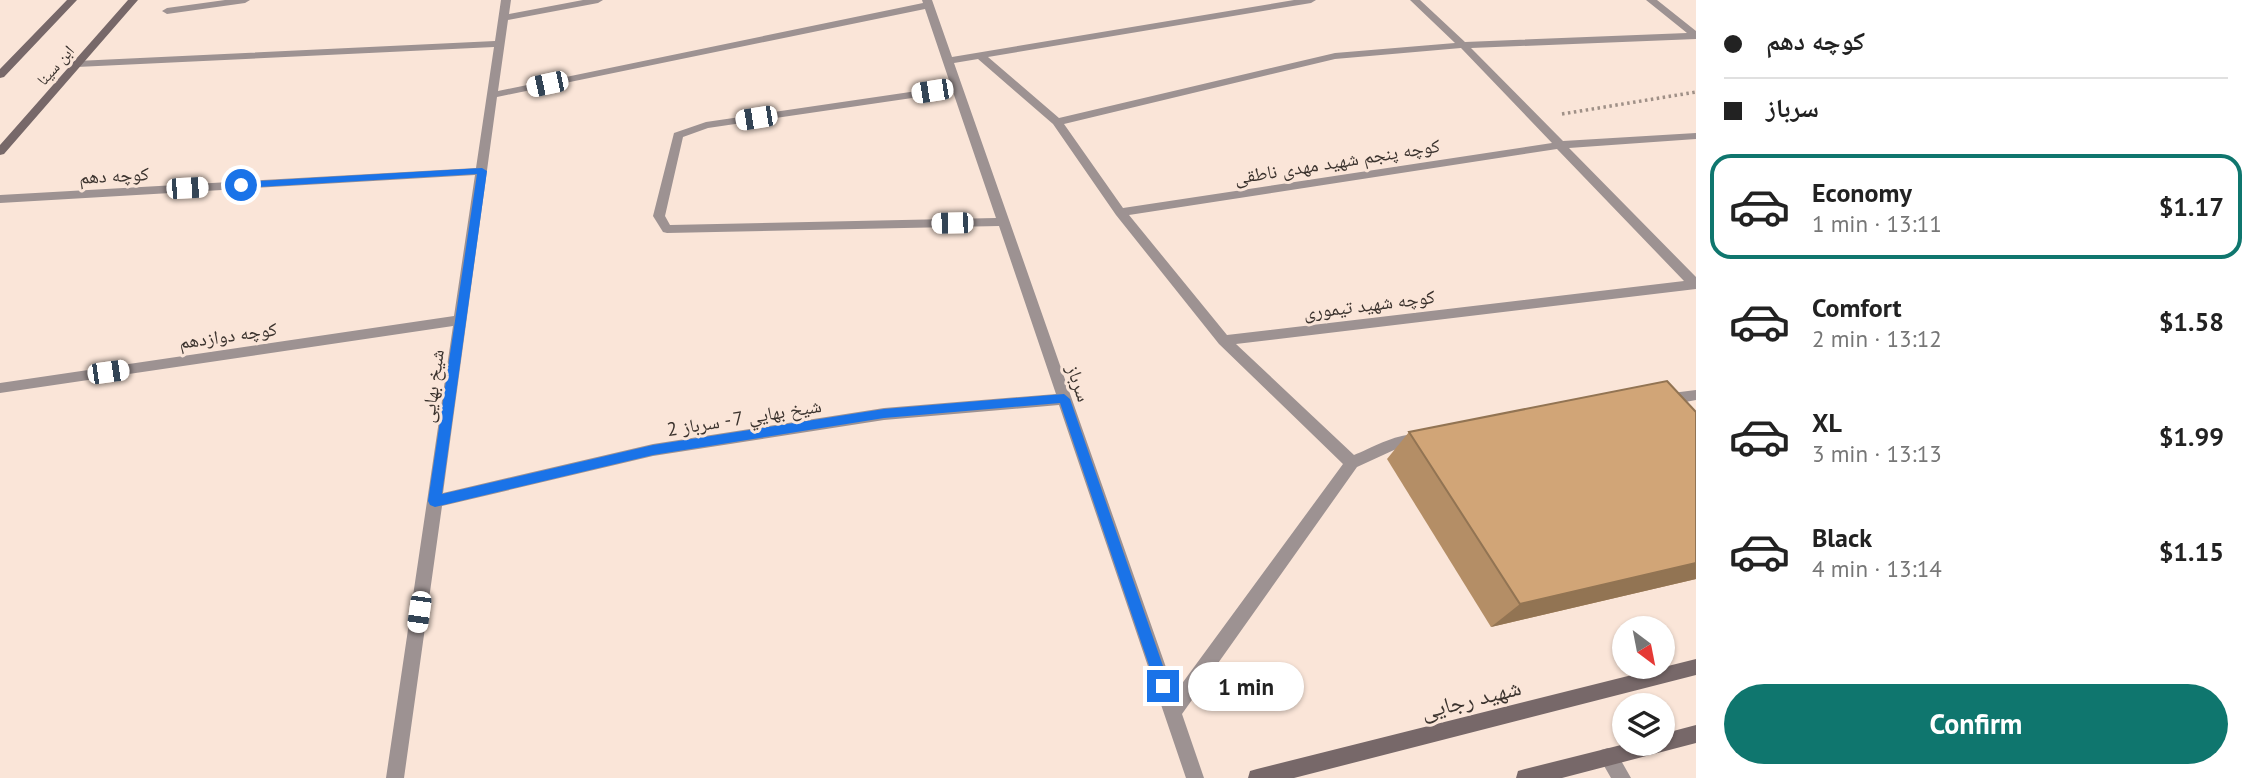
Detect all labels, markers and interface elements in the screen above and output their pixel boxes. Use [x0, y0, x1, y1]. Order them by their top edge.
text: کوچه دهم [1766, 24, 1865, 57]
street label: ابن سینا [32, 41, 79, 90]
car [525, 69, 570, 99]
car [910, 77, 955, 105]
text: سرباز [1766, 91, 1819, 124]
car [734, 104, 779, 132]
street label: کوچه پنجم شهید مهدی ناطقی [1233, 133, 1442, 190]
street label: کوچه دهم [78, 161, 150, 190]
route start [225, 169, 257, 201]
icon: car [1728, 175, 1791, 238]
car [166, 176, 209, 200]
text: Economy [1812, 176, 1912, 209]
text: $1.17 [2159, 190, 2224, 223]
text: 1 min · 13:11 [1812, 209, 1942, 238]
car [931, 212, 974, 234]
street label: کوچه شهید تیموری [1302, 284, 1436, 324]
icon: car [1728, 290, 1791, 353]
text: Comfort [1812, 291, 1902, 324]
text: $1.58 [2159, 305, 2224, 338]
street label: کوچه دوازدهم [177, 316, 279, 355]
text: 2 min · 13:12 [1812, 324, 1942, 353]
street label: شیخ بهایی [415, 348, 450, 424]
car [86, 359, 131, 385]
street label: سرباز [1061, 360, 1096, 405]
street label: شيخ بهايي 7 - سرباز 2 [665, 393, 824, 445]
icon: car [1728, 405, 1791, 468]
text: XL [1812, 406, 1842, 439]
text: $1.99 [2159, 420, 2224, 453]
text: 3 min · 13:13 [1812, 439, 1942, 468]
icon: car [1728, 520, 1791, 583]
text: Black [1812, 521, 1872, 554]
text: $1.15 [2159, 535, 2224, 568]
text: 4 min · 13:14 [1812, 554, 1942, 583]
car [406, 590, 433, 634]
north arrow [1612, 616, 1675, 679]
map controls [1612, 616, 1675, 756]
callout: 1 min [1188, 662, 1303, 710]
route end [1147, 670, 1179, 702]
text: 1 min [1218, 672, 1274, 701]
street label: شهید رجایی [1418, 672, 1524, 725]
button: Confirm [1724, 684, 2228, 764]
button: layers [1612, 693, 1675, 756]

